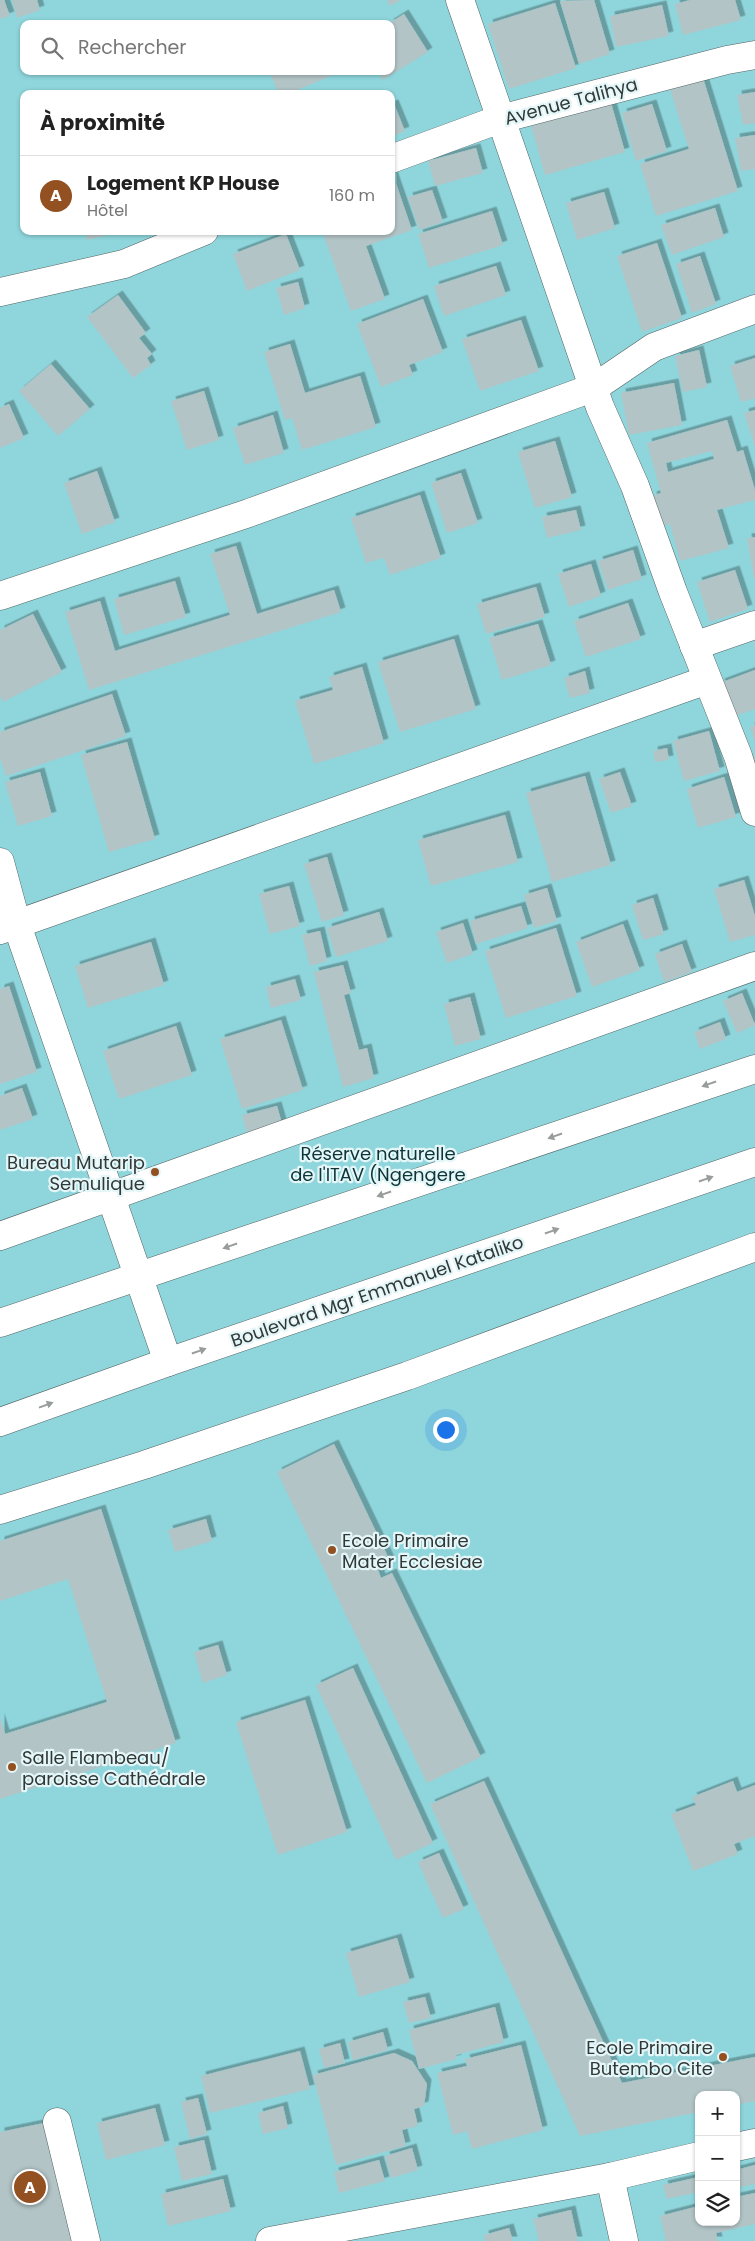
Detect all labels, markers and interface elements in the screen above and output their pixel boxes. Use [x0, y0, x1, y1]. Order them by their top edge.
search box [20, 20, 395, 75]
icon: search [38, 34, 66, 62]
text: Rechercher [78, 34, 186, 61]
street label: Avenue Talihya [502, 71, 640, 131]
text: À proximité [40, 108, 165, 137]
text: Logement KP House [87, 170, 279, 197]
text: A [50, 184, 62, 207]
text: 160 m [329, 184, 375, 207]
text: Hôtel [87, 199, 128, 222]
one-way arrow [701, 1081, 716, 1089]
one-way arrow [547, 1132, 562, 1140]
park label: Réserve naturelle de l'ITAV (Ngengere [290, 1141, 466, 1187]
place label: Bureau Mutarip Semulique [7, 1150, 145, 1196]
marker: Bureau Mutarip Semulique [149, 1166, 161, 1178]
one-way arrow [698, 1175, 713, 1182]
one-way arrow [377, 1191, 392, 1198]
one-way arrow [545, 1227, 560, 1235]
street label: Boulevard Mgr Emmanuel Kataliko [227, 1229, 527, 1353]
one-way arrow [223, 1242, 238, 1250]
one-way arrow [192, 1347, 207, 1355]
one-way arrow [39, 1401, 54, 1409]
your location [433, 1417, 459, 1443]
place label: Ecole Primaire Mater Ecclesiae [342, 1528, 483, 1574]
marker: Ecole Primaire Mater Ecclesiae [326, 1544, 338, 1556]
place label: Salle Flambeau/ paroisse Cathédrale [22, 1745, 206, 1791]
marker: Salle Flambeau/ paroisse Cathédrale [6, 1761, 18, 1773]
place label: Ecole Primaire Butembo Cite [586, 2035, 713, 2081]
marker: Ecole Primaire Butembo Cite [717, 2051, 729, 2063]
map controls [695, 2091, 740, 2226]
button: + [695, 2091, 740, 2136]
button: − [695, 2136, 740, 2181]
pin: A [14, 2168, 46, 2206]
button: layers [695, 2181, 740, 2226]

